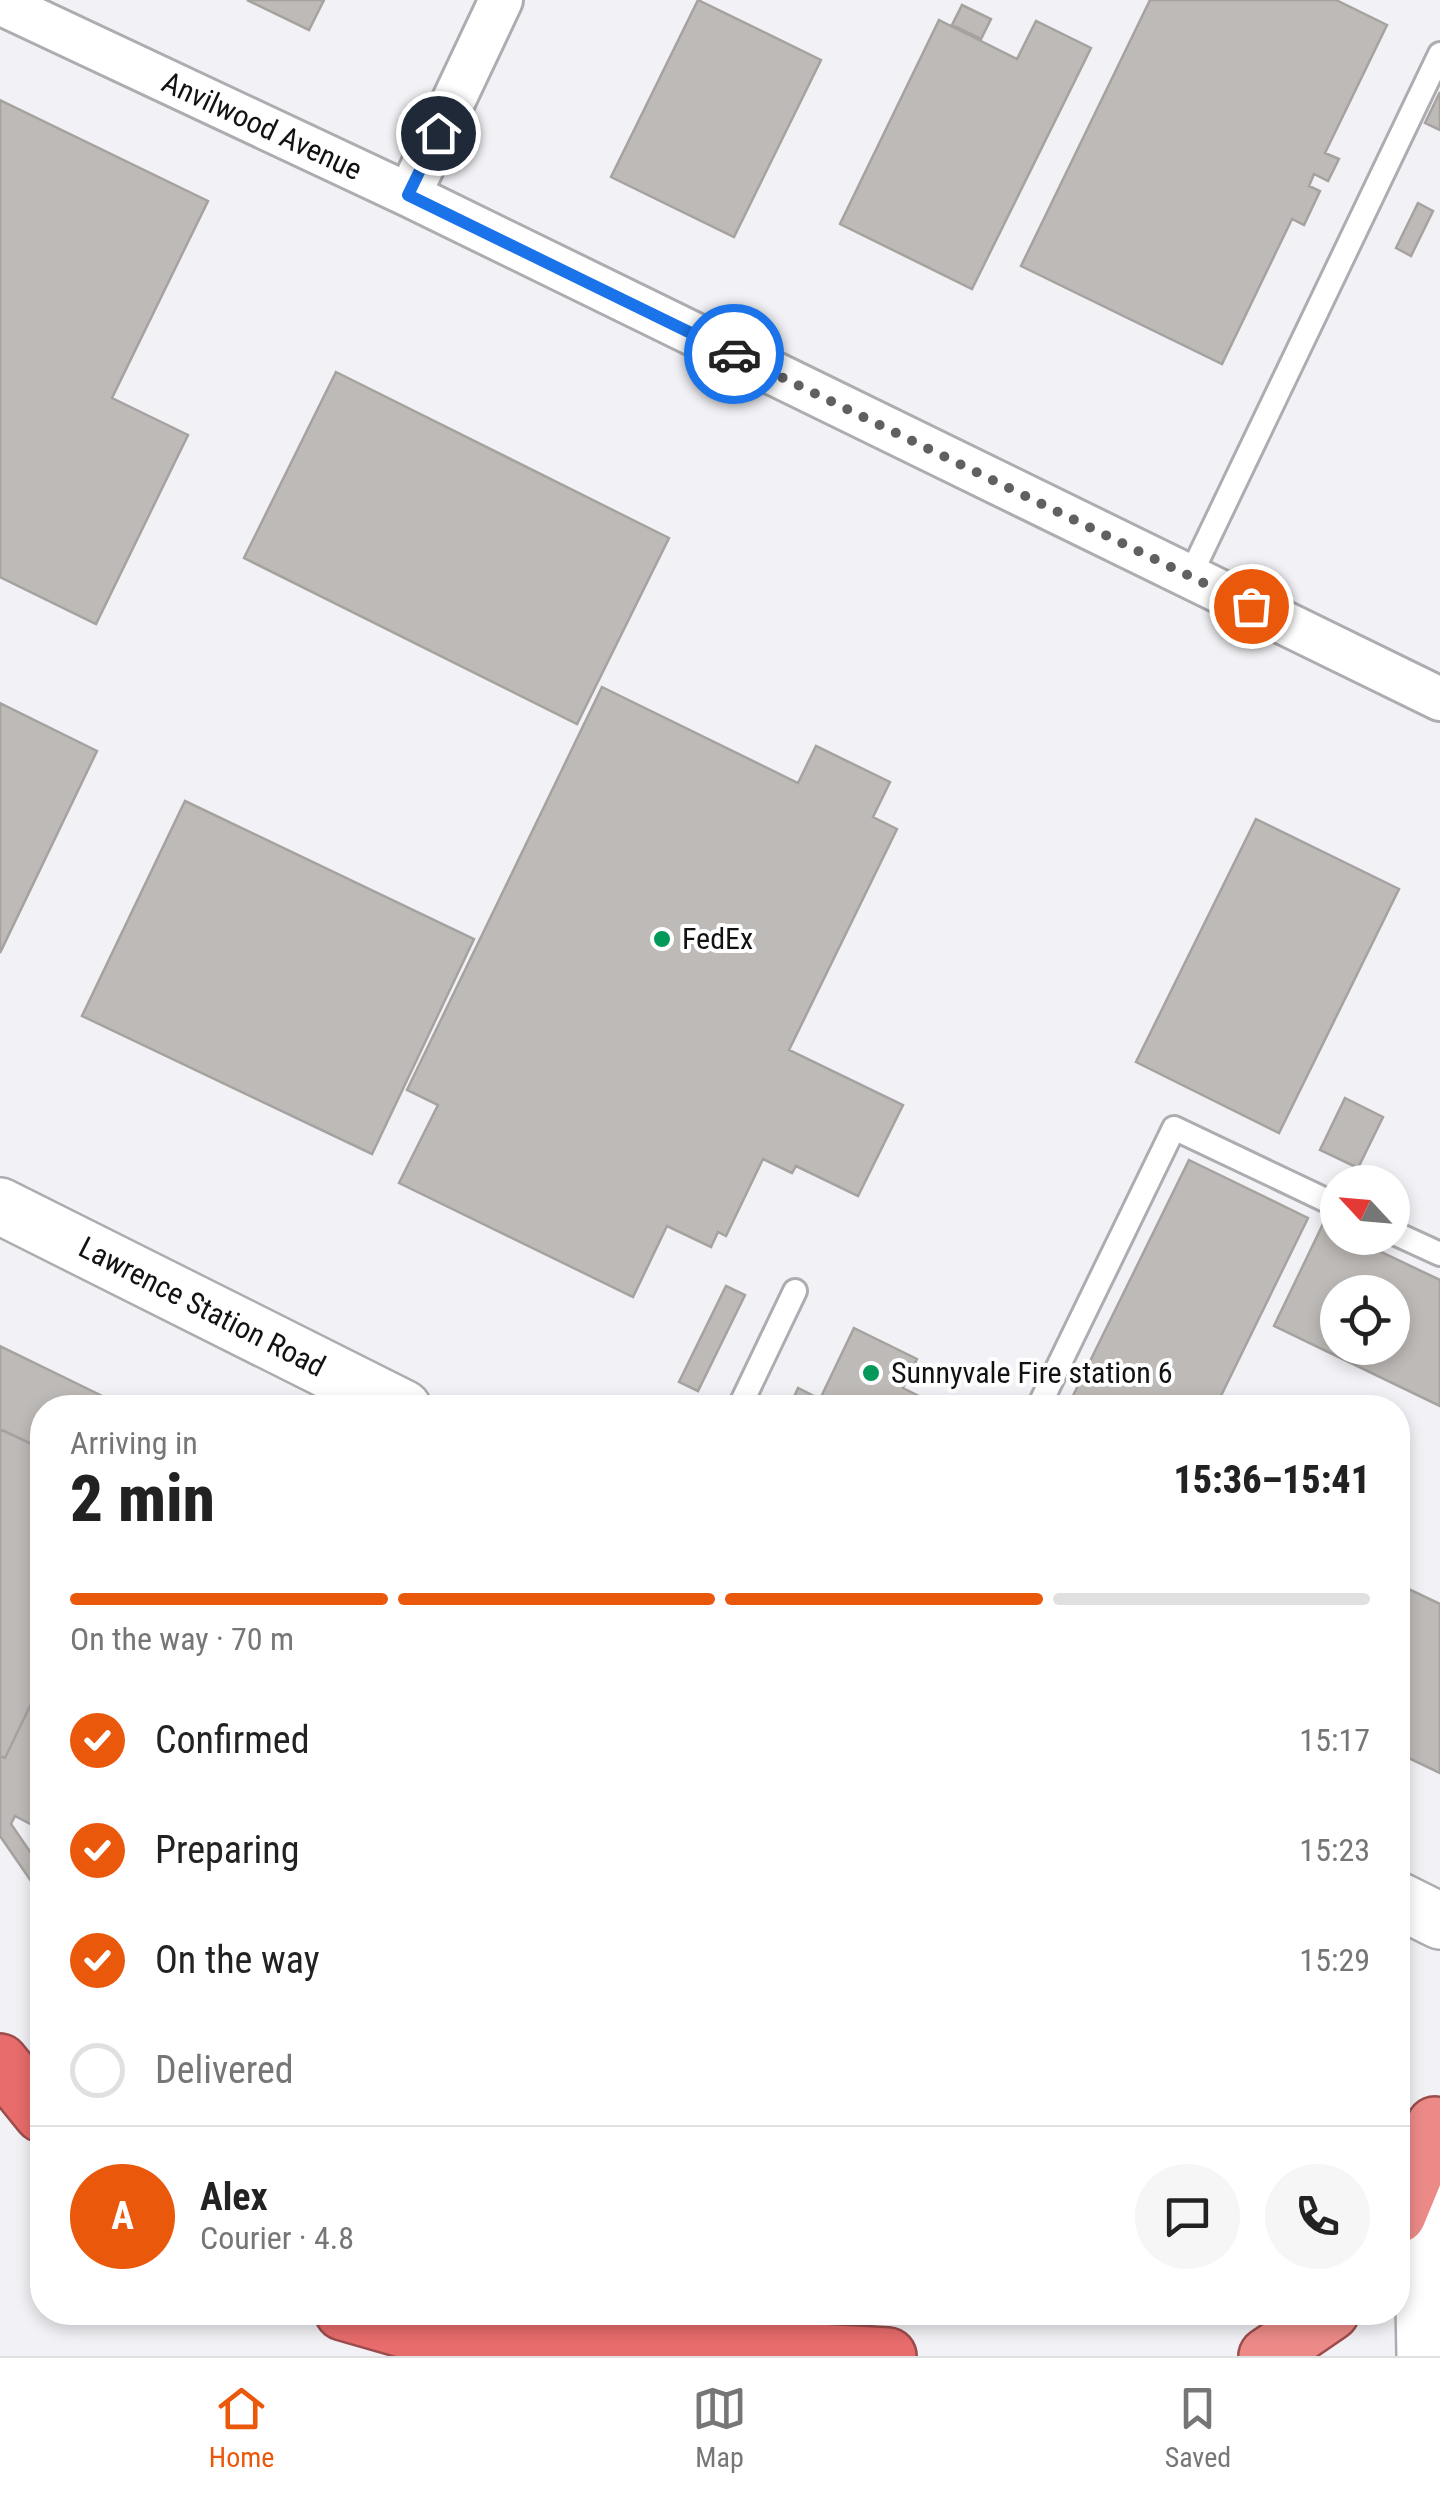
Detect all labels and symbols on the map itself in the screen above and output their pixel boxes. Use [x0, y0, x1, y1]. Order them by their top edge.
street label: Anvilwood Avenue [157, 64, 368, 187]
pin [396, 91, 481, 176]
courier [684, 304, 784, 404]
pin [1209, 564, 1294, 649]
place label: FedEx [682, 921, 753, 956]
marker: FedEx [651, 928, 673, 950]
north arrow [1320, 1165, 1410, 1255]
street label: Lawrence Station Road [73, 1229, 331, 1384]
place label: Sunnyvale Fire station 6 [891, 1355, 1173, 1390]
marker: Sunnyvale Fire station 6 [860, 1362, 882, 1384]

